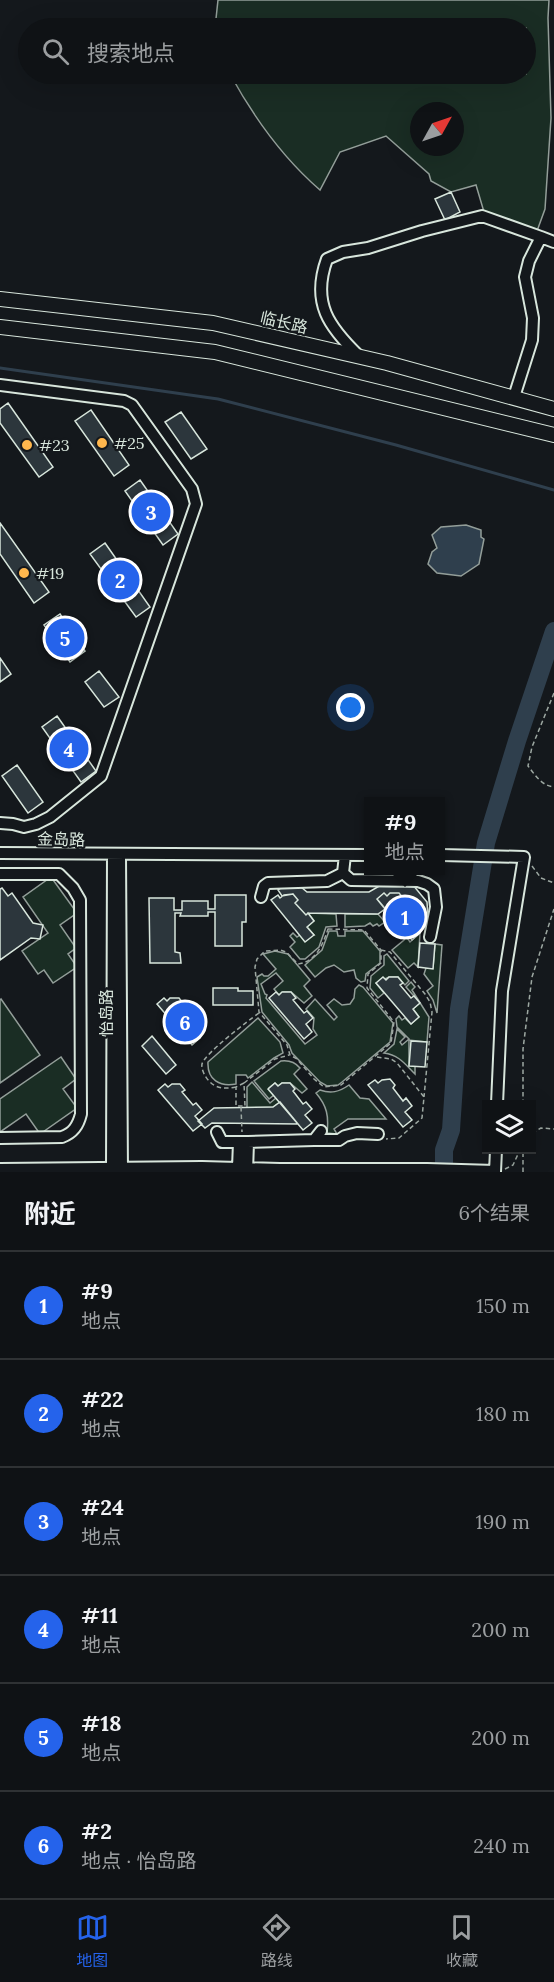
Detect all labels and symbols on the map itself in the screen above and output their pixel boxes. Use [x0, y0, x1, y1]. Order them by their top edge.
north arrow [410, 102, 464, 156]
street label: 临长路 [258, 307, 310, 337]
place label: #25 [114, 433, 145, 453]
place label: #23 [39, 435, 70, 455]
marker: #25 [95, 436, 109, 450]
marker: #23 [20, 438, 34, 452]
pin: 3 [132, 490, 170, 534]
pin: 2 [100, 558, 140, 602]
place label: #19 [36, 563, 64, 583]
marker: #19 [17, 566, 31, 580]
pin: 5 [46, 616, 84, 660]
your location [336, 693, 365, 722]
pin: 4 [50, 726, 88, 771]
street label: 金岛路 [37, 829, 85, 849]
pin: 1 [386, 894, 424, 940]
street label: 怡岛路 [96, 989, 116, 1037]
pin: 6 [166, 1000, 204, 1044]

